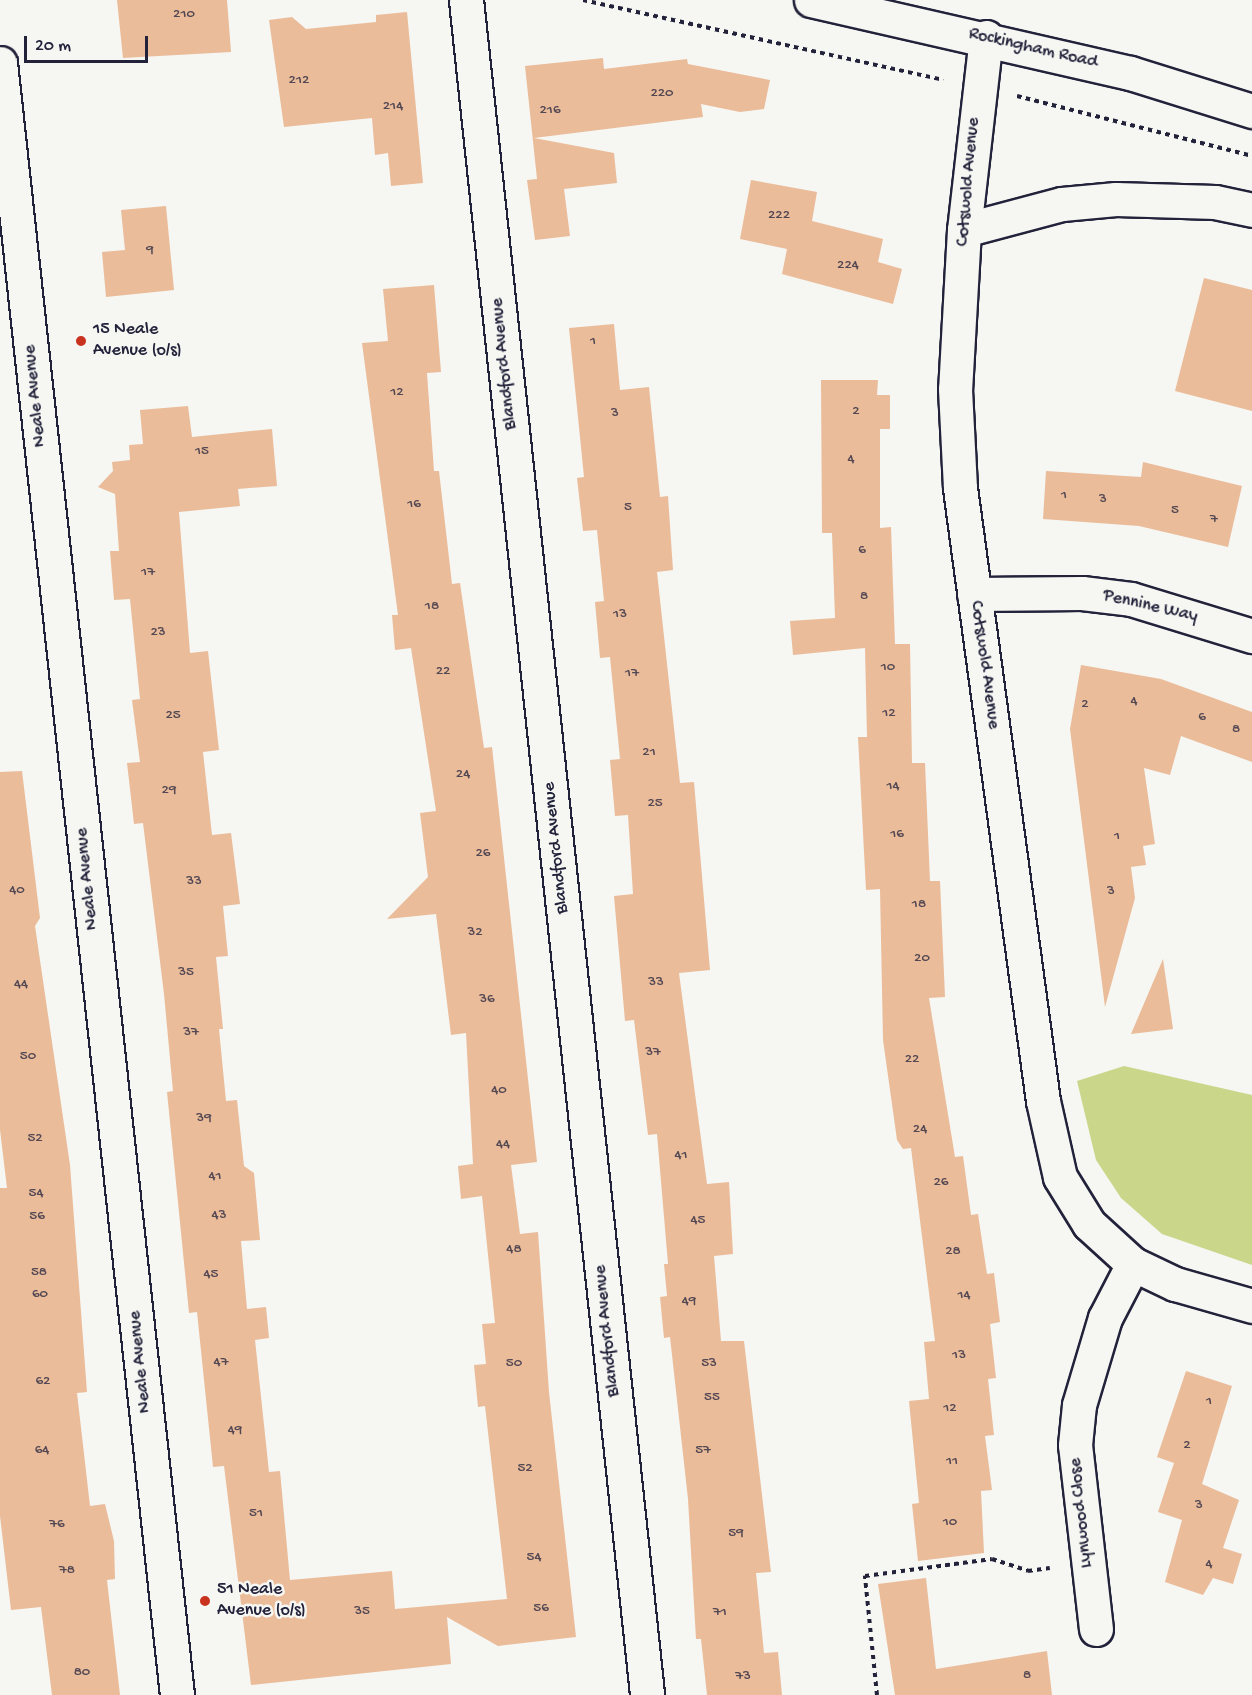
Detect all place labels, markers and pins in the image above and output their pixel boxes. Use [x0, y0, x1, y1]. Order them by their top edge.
place label: 15 Neale Avenue (o/s) [93, 320, 182, 362]
marker: 15 Neale Avenue (o/s) [74, 334, 88, 348]
place label: 51 Neale Avenue (o/s) [217, 1580, 306, 1622]
marker: 51 Neale Avenue (o/s) [198, 1594, 212, 1608]

